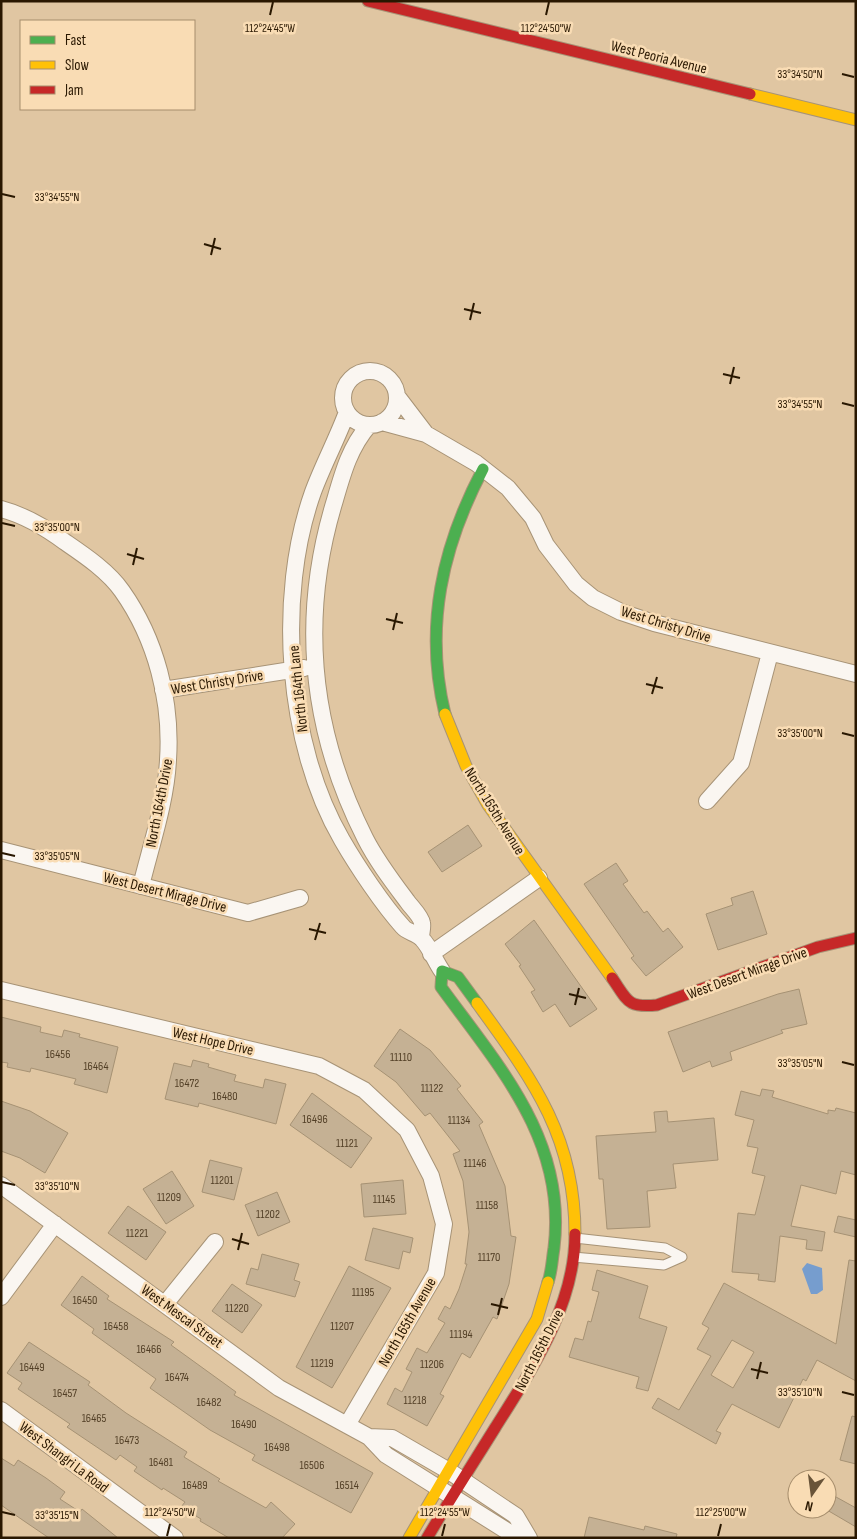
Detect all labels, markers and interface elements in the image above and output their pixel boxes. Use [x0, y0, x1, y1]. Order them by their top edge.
legend [20, 20, 195, 110]
text: 112°24'45"W [245, 21, 295, 36]
text: 112°24'50"W [521, 21, 571, 36]
text: Fast [65, 31, 87, 50]
street label: West Peoria Avenue [609, 36, 709, 79]
text: Slow [65, 56, 89, 75]
text: 33°34'50"N [777, 67, 823, 82]
text: Jam [64, 81, 83, 100]
text: 33°34'55"N [35, 190, 79, 205]
text: 33°34'55"N [778, 397, 822, 412]
text: 33°35'00"N [34, 520, 80, 535]
street label: West Christy Drive [619, 602, 713, 647]
street label: North 164th Lane [284, 645, 313, 733]
street label: West Christy Drive [170, 666, 265, 699]
text: 33°35'00"N [777, 726, 823, 741]
street label: North 164th Drive [142, 757, 177, 849]
street label: North 165th Avenue [460, 764, 529, 859]
text: 33°35'05"N [34, 849, 80, 864]
street label: West Desert Mirage Drive [101, 868, 228, 917]
street label: West Desert Mirage Drive [685, 943, 810, 1004]
street label: West Hope Drive [171, 1023, 255, 1060]
house number: 16456 [46, 1047, 70, 1062]
house number: 11110 [390, 1050, 412, 1065]
text: 33°35'05"N [777, 1056, 823, 1071]
house number: 16464 [83, 1059, 109, 1074]
house number: 16472 [175, 1076, 199, 1091]
house number: 11122 [421, 1081, 443, 1096]
house number: 16480 [212, 1089, 238, 1104]
house number: 16496 [302, 1112, 328, 1127]
house number: 11134 [448, 1113, 470, 1128]
house number: 11121 [336, 1136, 359, 1151]
house number: 11146 [464, 1156, 486, 1171]
house number: 11201 [210, 1173, 234, 1188]
text: 33°35'10"N [35, 1179, 79, 1194]
house number: 11209 [157, 1190, 181, 1205]
house number: 11145 [373, 1192, 395, 1207]
house number: 11158 [476, 1198, 498, 1213]
house number: 11202 [256, 1207, 280, 1222]
house number: 11221 [126, 1226, 149, 1241]
house number: 11170 [478, 1250, 500, 1265]
street label: North 165th Avenue [374, 1274, 441, 1370]
street label: West Mescal Street [137, 1280, 227, 1353]
house number: 11195 [352, 1285, 375, 1300]
house number: 16450 [73, 1293, 97, 1308]
house number: 11220 [225, 1301, 249, 1316]
street label: North 165th Drive [511, 1306, 568, 1394]
house number: 16458 [104, 1319, 128, 1334]
house number: 11207 [330, 1319, 354, 1334]
house number: 11194 [450, 1327, 472, 1342]
house number: 16466 [136, 1342, 162, 1357]
house number: 11219 [310, 1356, 334, 1371]
house number: 11206 [420, 1357, 444, 1372]
house number: 16449 [19, 1360, 45, 1375]
house number: 16474 [165, 1370, 189, 1385]
text: 33°35'10"N [778, 1385, 822, 1400]
house number: 16457 [53, 1386, 77, 1401]
house number: 11218 [404, 1393, 426, 1408]
house number: 16482 [196, 1395, 222, 1410]
house number: 16465 [82, 1411, 107, 1426]
house number: 16490 [231, 1417, 257, 1432]
street label: West Shangri La Road [15, 1418, 112, 1497]
house number: 16473 [115, 1433, 139, 1448]
house number: 16498 [264, 1440, 290, 1455]
house number: 16481 [149, 1455, 174, 1470]
house number: 16506 [300, 1458, 324, 1473]
north arrow [787, 1469, 837, 1519]
house number: 16489 [182, 1478, 208, 1493]
house number: 16514 [335, 1478, 359, 1493]
text: N [803, 1497, 815, 1515]
text: 112°24'50"W [145, 1505, 195, 1520]
text: 112°24'55"W [420, 1505, 470, 1520]
text: 112°25'00"W [696, 1505, 747, 1520]
text: 33°35'15"N [35, 1508, 79, 1523]

